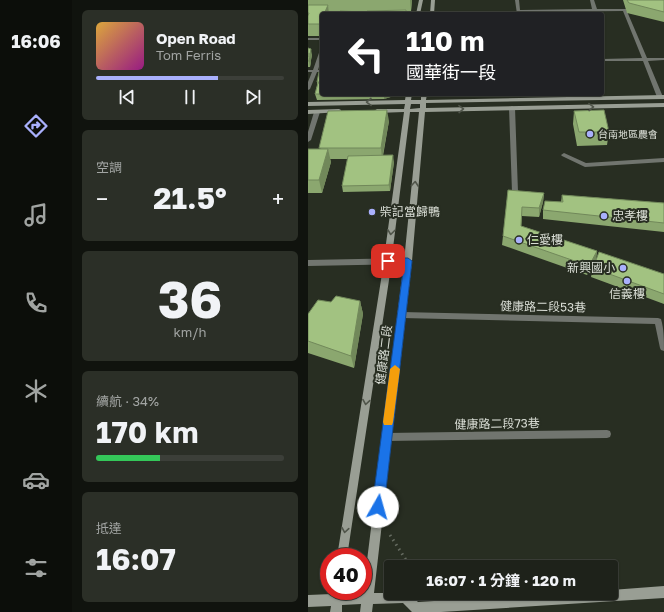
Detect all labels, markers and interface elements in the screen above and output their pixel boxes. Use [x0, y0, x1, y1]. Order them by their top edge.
text: 110 m [406, 24, 485, 57]
icon: left [340, 28, 392, 80]
text: Open Road [156, 29, 236, 47]
text: 16:06 [11, 30, 61, 52]
text: Tom Ferris [156, 47, 221, 63]
text: 國華街一段 [406, 61, 496, 83]
icon: previous [116, 86, 138, 108]
icon: pause [179, 86, 201, 108]
icon: next [242, 86, 264, 108]
one-way arrow [366, 98, 372, 107]
one-way arrow [588, 102, 594, 111]
one-way arrow [458, 105, 464, 113]
icon: directions [22, 112, 50, 140]
place label: 台南地區農會 [598, 128, 658, 140]
marker: 台南地區農會 [585, 129, 595, 139]
text: 空調 [96, 159, 122, 175]
text: 21.5° [153, 180, 227, 216]
one-way arrow [411, 181, 420, 187]
text: − [96, 185, 108, 212]
text: + [272, 185, 284, 212]
icon: music [22, 201, 50, 229]
place label: 柴記當歸鴨 [380, 204, 440, 219]
marker: 柴記當歸鴨 [367, 207, 377, 217]
place label: 忠孝樓 [612, 208, 648, 223]
marker: 忠孝樓 [599, 211, 609, 221]
one-way arrow [387, 229, 396, 235]
place label: 仁愛樓 [527, 232, 563, 247]
marker: 仁愛樓 [514, 235, 524, 245]
pin [371, 244, 405, 278]
icon: arrive [377, 250, 399, 272]
place label: 新興國小 [567, 260, 615, 275]
marker: 新興國小 [618, 263, 628, 273]
text: 36 [158, 267, 222, 329]
marker: 信義樓 [622, 276, 632, 286]
place label: 信義樓 [609, 286, 645, 301]
icon: phone [22, 289, 50, 317]
street label: 健康路二段53巷 [500, 298, 586, 315]
text: km/h [173, 324, 207, 340]
street label: 健康路二段 [372, 324, 395, 386]
icon: climate [22, 377, 50, 405]
text: 續航 · 34% [96, 393, 159, 409]
one-way arrow [362, 399, 371, 405]
text: 170 km [96, 414, 198, 450]
street label: 健康路二段73巷 [454, 415, 540, 432]
icon: car [22, 466, 50, 494]
position arrow [357, 486, 399, 528]
text: 抵達 [96, 520, 122, 536]
one-way arrow [341, 527, 350, 534]
text: 16:07 [96, 541, 176, 577]
speed limit sign: 40 [320, 548, 372, 600]
icon: filters [22, 554, 50, 582]
text: 16:07 · 1 分鐘 · 120 m [426, 571, 576, 589]

